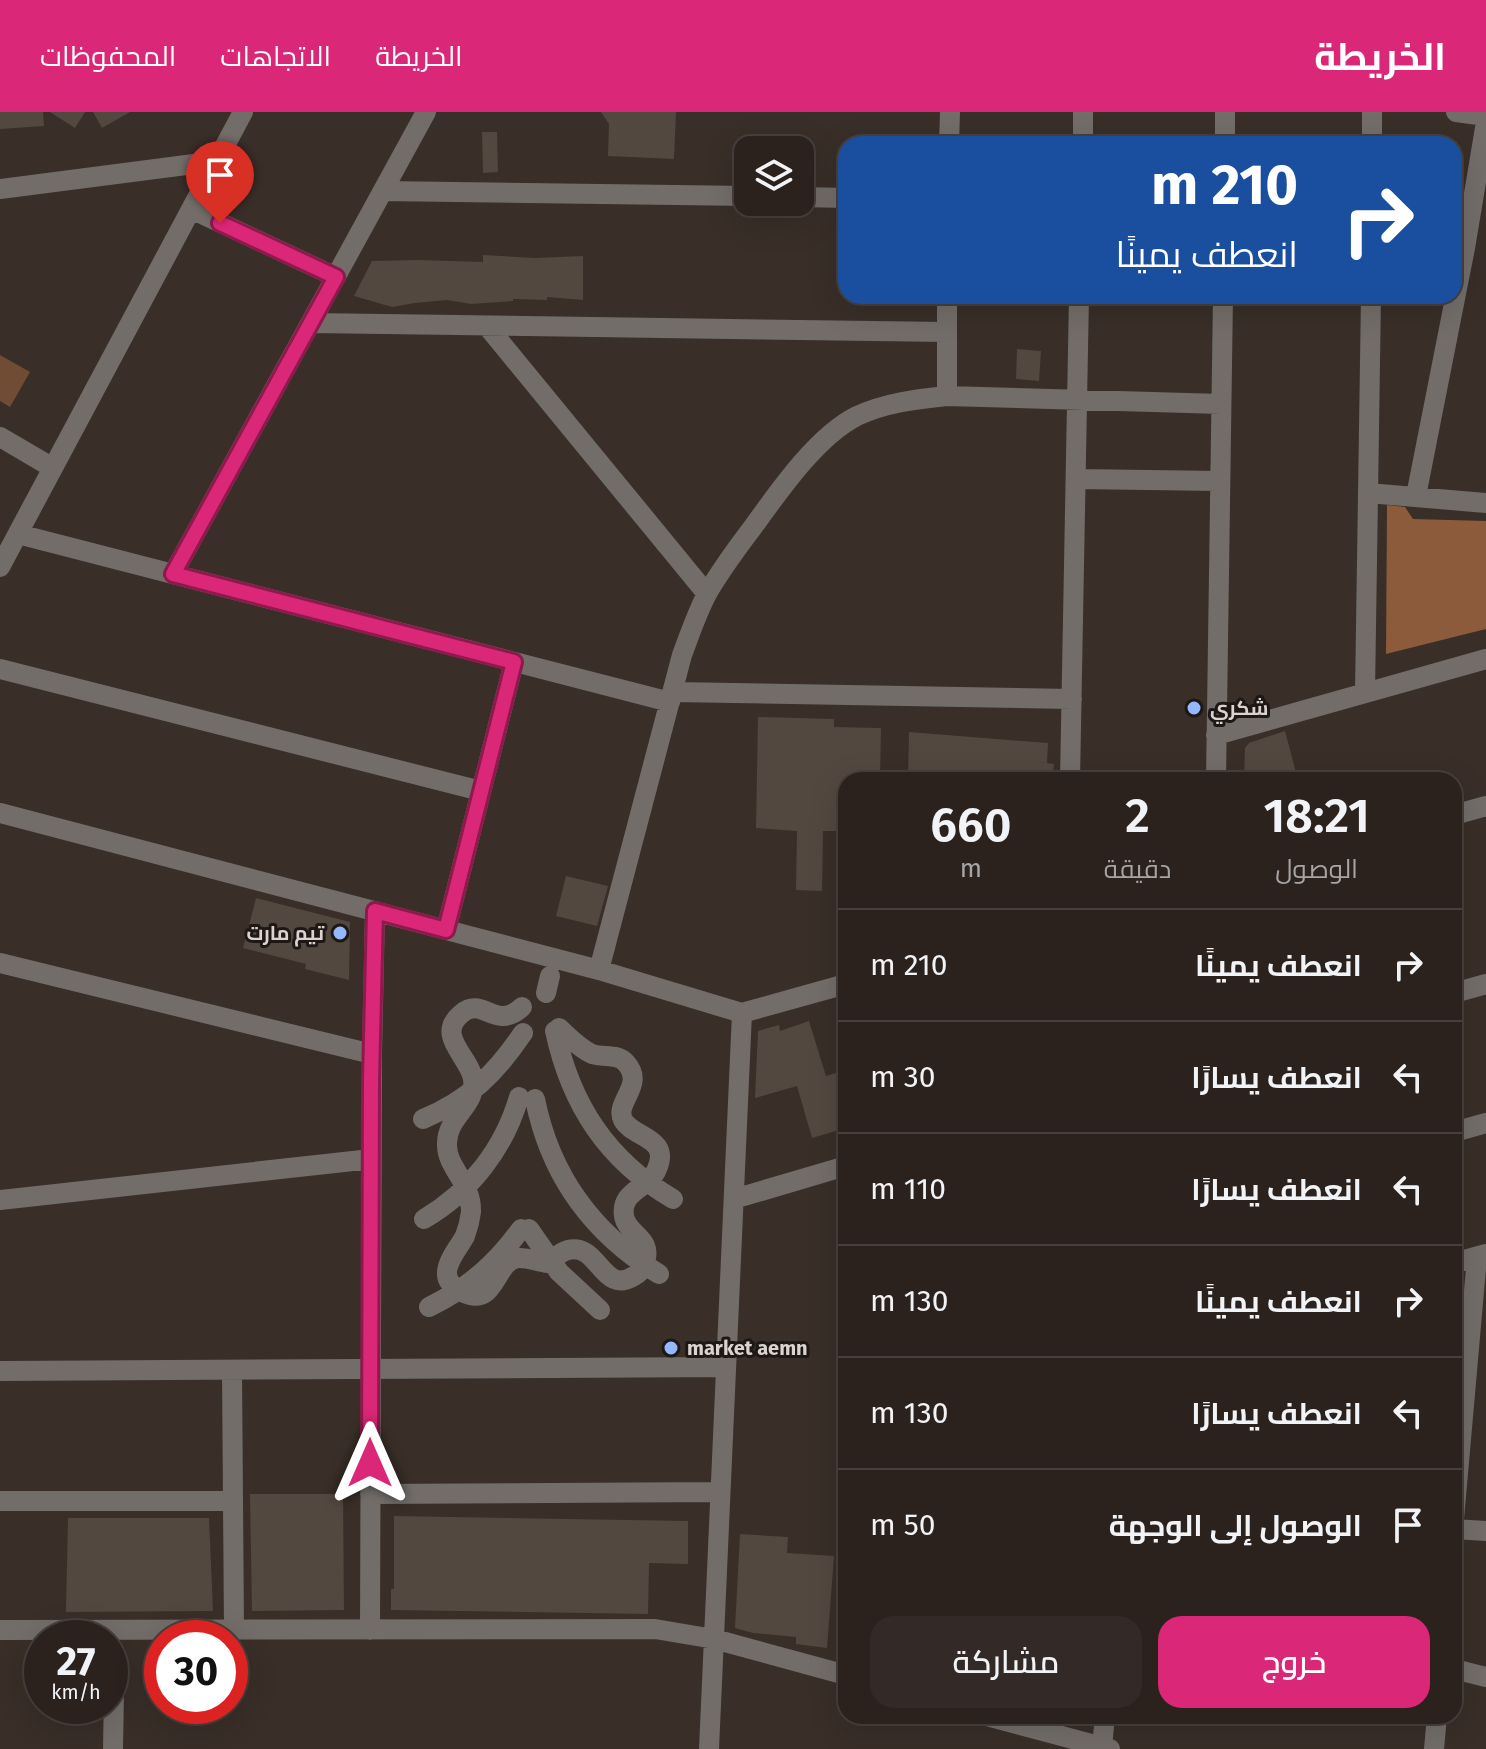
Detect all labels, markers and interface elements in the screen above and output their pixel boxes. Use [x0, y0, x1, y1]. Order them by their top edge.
text: الخريطة [1314, 34, 1446, 80]
text: المحفوظات [40, 40, 176, 73]
text: الاتجاهات [220, 40, 331, 73]
text: الخريطة [375, 40, 463, 73]
map controls [734, 136, 814, 216]
button: layers [734, 136, 814, 216]
pin [186, 141, 254, 223]
text: 210 m [1151, 152, 1298, 219]
icon: arrive [198, 153, 242, 197]
icon: right [1326, 168, 1430, 272]
text: انعطف يمينًا [1116, 233, 1298, 277]
place label: شكري [1210, 696, 1268, 724]
marker: شكري [1185, 699, 1203, 717]
text: 2 [1125, 787, 1150, 845]
text: 18:21 [1263, 787, 1370, 845]
text: 660 [930, 796, 1011, 854]
text: m [960, 853, 982, 884]
text: دقيقة [1104, 854, 1171, 885]
text: الوصول [1275, 854, 1358, 885]
place label: تیم مارت [246, 921, 325, 947]
marker: تیم مارت [331, 924, 349, 942]
icon: right [1386, 943, 1430, 987]
text: 210 m [870, 947, 948, 983]
text: انعطف يمينًا [1195, 948, 1362, 984]
icon: left [1386, 1055, 1430, 1099]
text: 30 m [870, 1059, 935, 1095]
text: انعطف يسارًا [1191, 1060, 1362, 1096]
icon: left [1386, 1167, 1430, 1211]
text: 110 m [870, 1171, 946, 1207]
text: انعطف يسارًا [1191, 1172, 1362, 1208]
icon: right [1386, 1279, 1430, 1323]
text: 130 m [870, 1283, 948, 1319]
text: انعطف يمينًا [1195, 1284, 1362, 1320]
place label: market aemn [687, 1336, 808, 1360]
marker: market aemn [662, 1339, 680, 1357]
icon: left [1386, 1391, 1430, 1435]
text: 130 m [870, 1395, 948, 1431]
text: انعطف يسارًا [1191, 1396, 1362, 1432]
position arrow [328, 1421, 412, 1505]
icon: arrive [1386, 1503, 1430, 1547]
text: 50 m [870, 1507, 935, 1543]
text: الوصول إلى الوجهة [1109, 1508, 1362, 1544]
button: مشاركة [870, 1616, 1142, 1708]
button: خروج [1158, 1616, 1430, 1708]
speed limit sign: 30 [144, 1620, 248, 1724]
text: 27 [57, 1638, 96, 1686]
text: km/h [51, 1680, 101, 1704]

